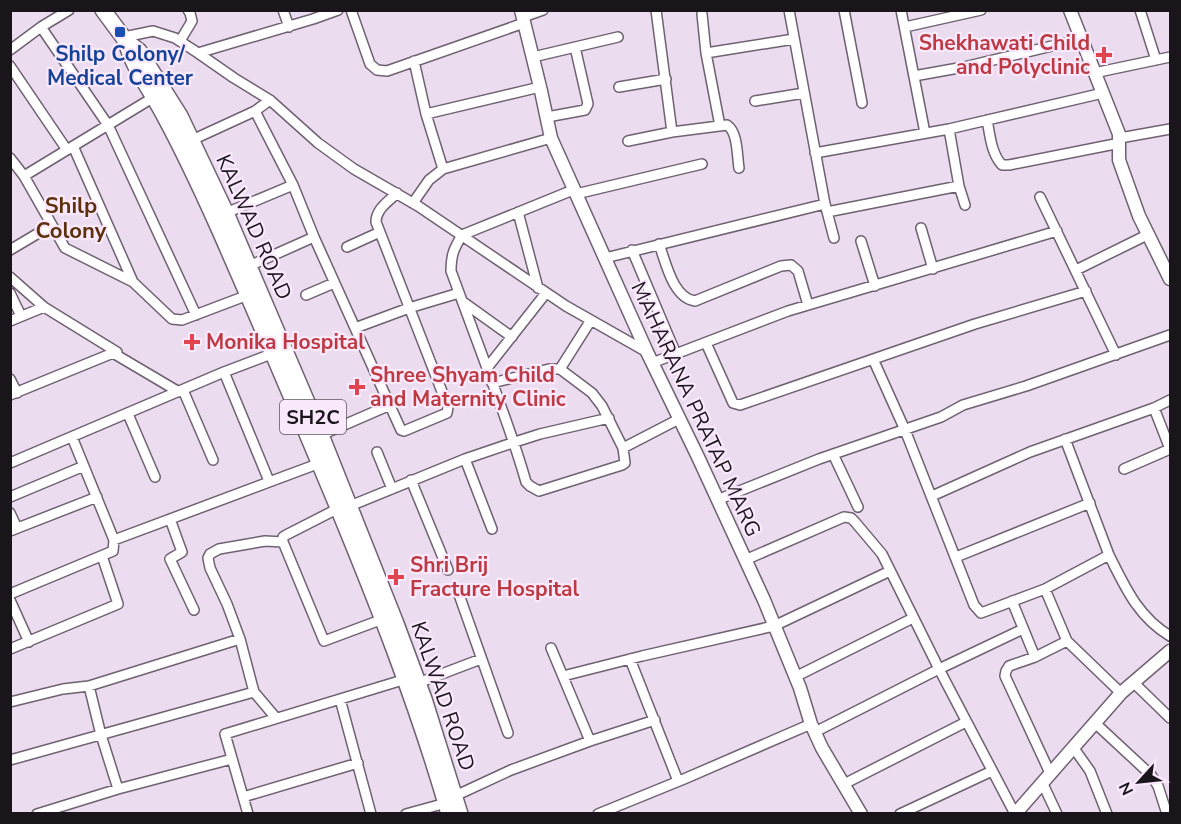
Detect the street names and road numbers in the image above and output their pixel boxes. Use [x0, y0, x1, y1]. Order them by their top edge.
street label: KALWAD ROAD [209, 150, 299, 304]
street label: MAHARANA PRATAP MARG [625, 277, 767, 541]
road number: SH2C [280, 400, 346, 434]
street label: KALWAD ROAD [404, 618, 482, 774]

